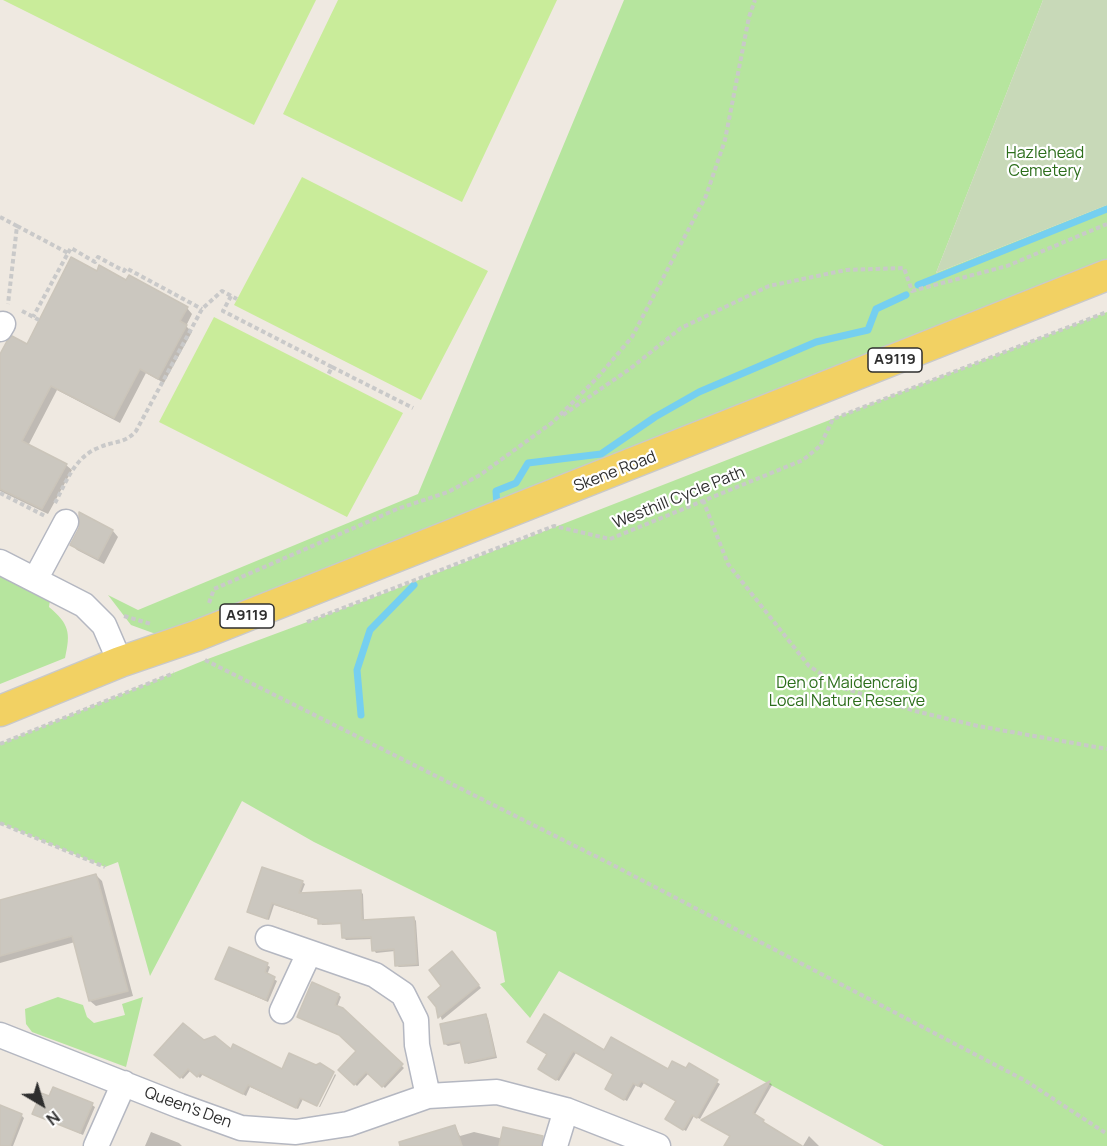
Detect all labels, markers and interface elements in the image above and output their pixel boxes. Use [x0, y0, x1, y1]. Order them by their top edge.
park label: Hazlehead Cemetery [1006, 144, 1084, 182]
road number: A9119 [868, 348, 922, 372]
street label: Skene Road [571, 448, 659, 496]
street label: Westhill Cycle Path [610, 463, 748, 533]
road number: A9119 [220, 604, 274, 628]
park label: Den of Maidencraig Local Nature Reserve [769, 674, 925, 712]
north arrow [12, 1074, 72, 1134]
street label: Queen's Den [142, 1083, 234, 1133]
text: N [42, 1106, 64, 1130]

